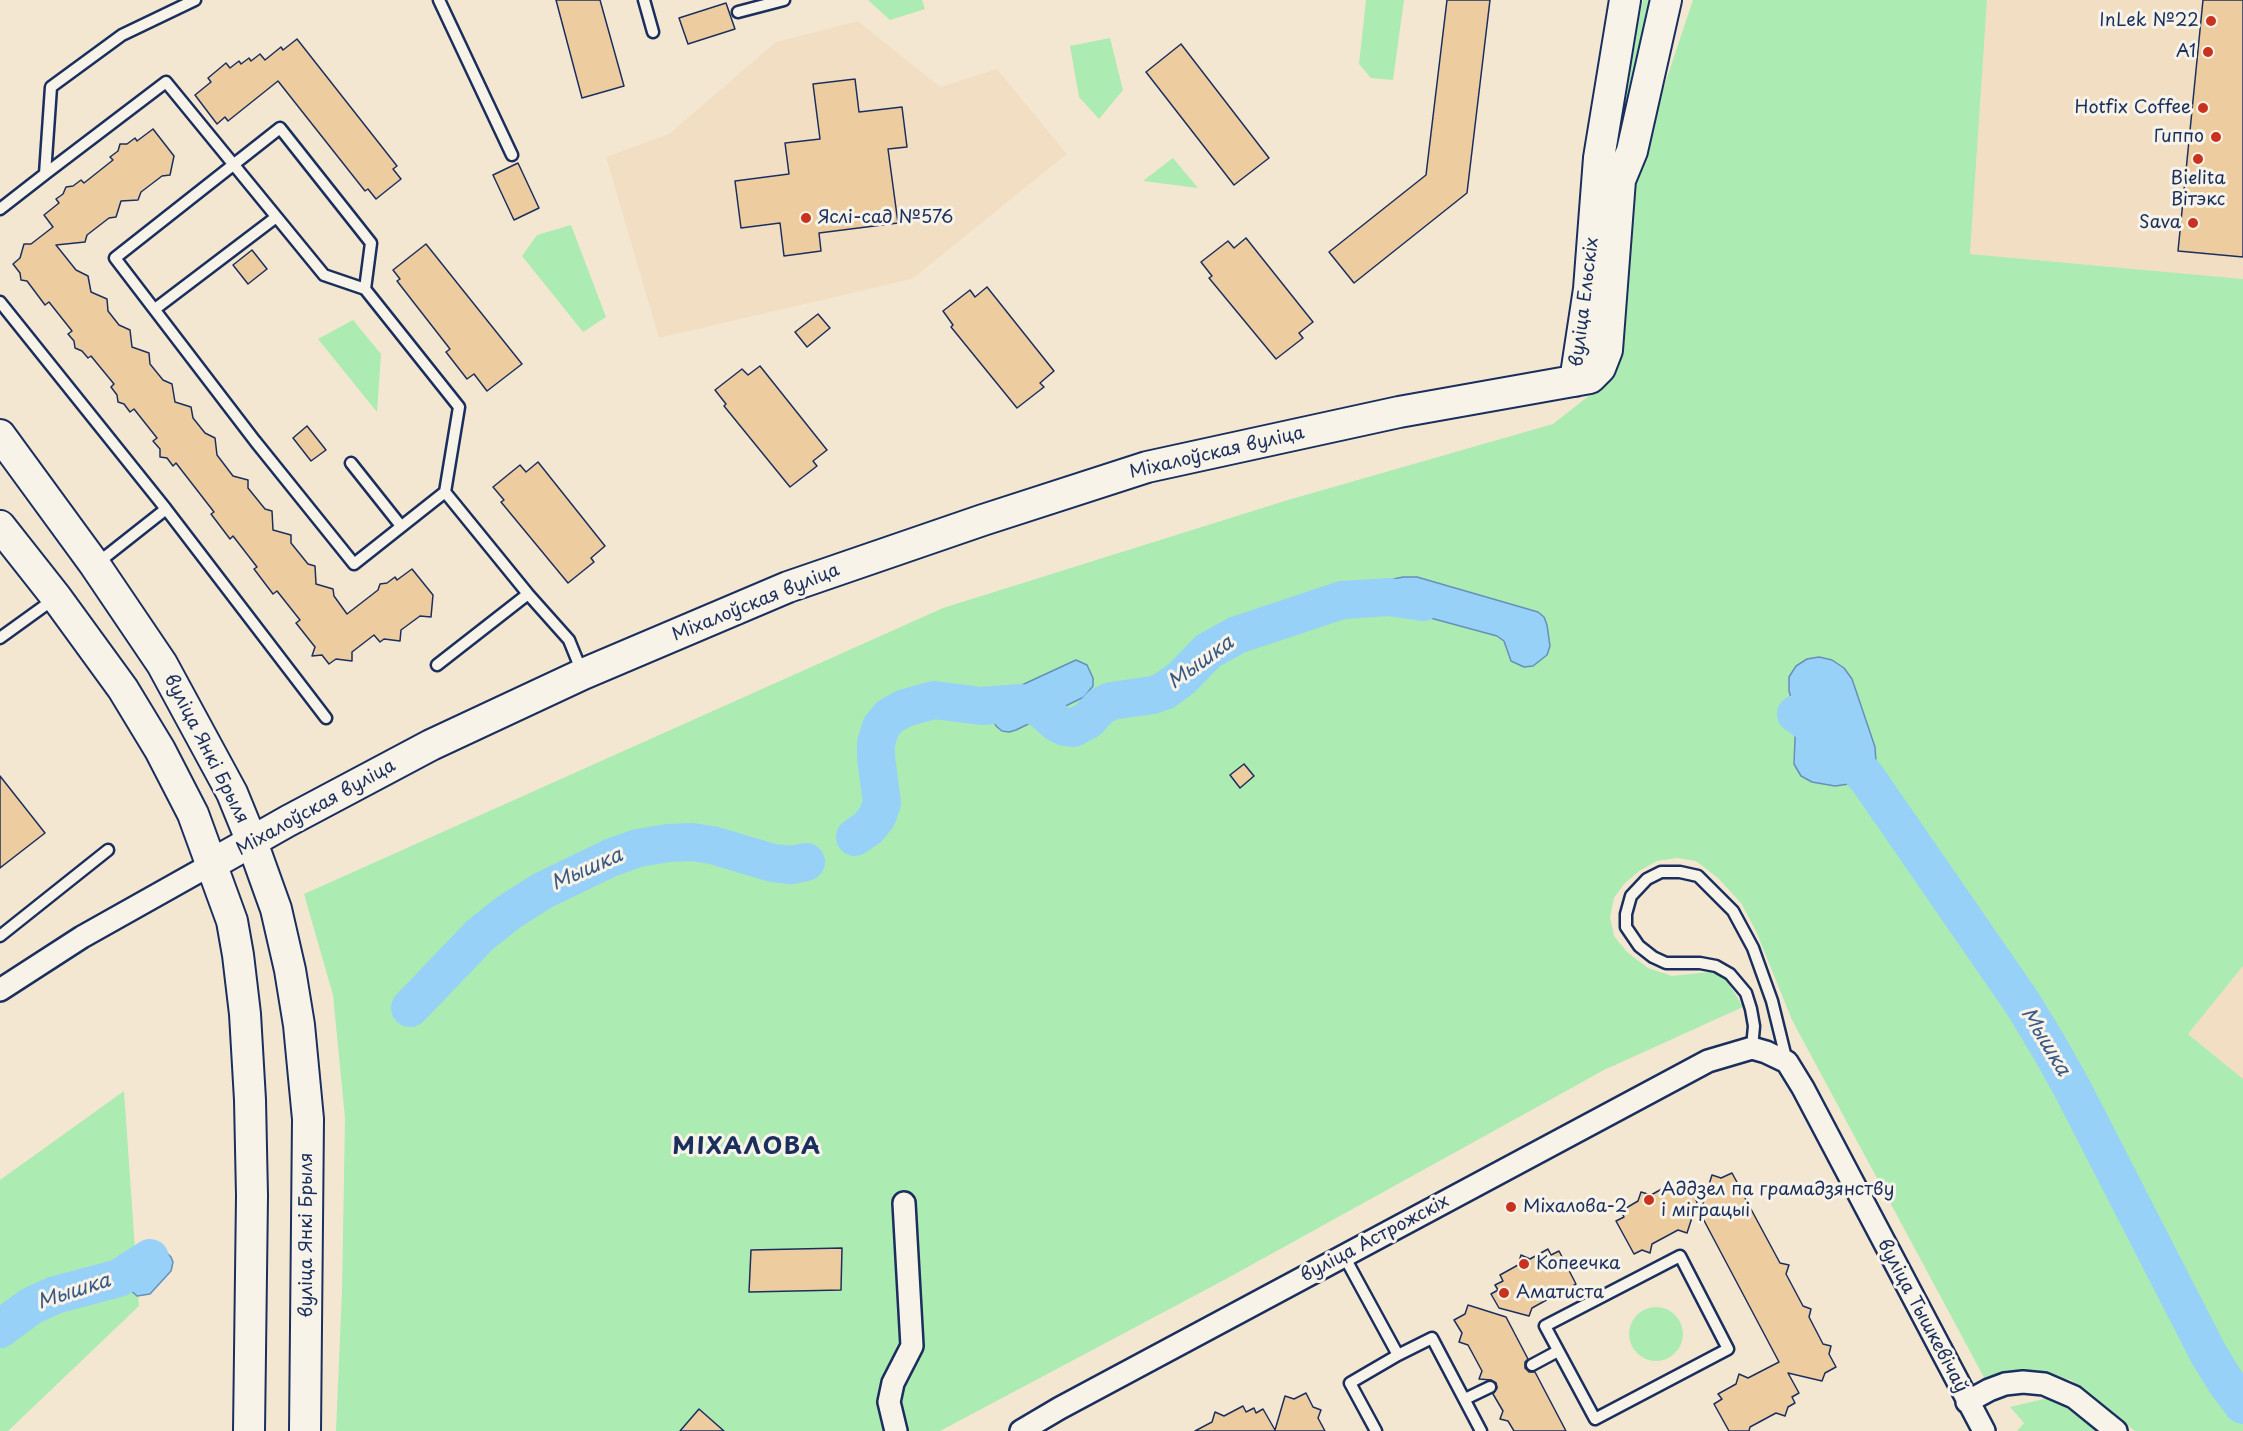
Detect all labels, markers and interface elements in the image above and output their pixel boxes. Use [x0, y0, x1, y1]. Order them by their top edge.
place label: InLek №22 [2099, 10, 2199, 32]
marker: InLek №22 [2204, 14, 2218, 28]
place label: A1 [2176, 41, 2196, 63]
marker: A1 [2201, 45, 2215, 59]
place label: Hotfix Coffee [2074, 97, 2191, 119]
marker: Hotfix Coffee [2196, 101, 2210, 115]
place label: Гиппо [2154, 126, 2204, 148]
marker: Гиппо [2209, 130, 2223, 144]
marker: Bielita Вітэкс [2191, 152, 2205, 166]
place label: Bielita Вітэкс [2171, 168, 2225, 210]
place label: Яслі-сад №576 [818, 207, 953, 229]
marker: Яслі-сад №576 [799, 211, 813, 225]
place label: Sava [2139, 212, 2181, 234]
marker: Sava [2186, 216, 2200, 230]
street label: вуліца Ельскіх [1566, 236, 1604, 368]
street label: Міхалоўская вуліца [1127, 422, 1307, 484]
street label: Міхалоўская вуліца [669, 560, 843, 646]
water label: Мышка [1163, 631, 1239, 695]
street label: вуліца Янкі Брыля [159, 671, 253, 827]
street label: Міхалоўская вуліца [233, 755, 399, 861]
water label: Мышка [548, 844, 626, 896]
water label: Мышка [2015, 1003, 2075, 1081]
district label: МІХАЛОВА [673, 1133, 821, 1161]
street label: вуліца Янкі Брыля [296, 1153, 318, 1317]
place label: Аддзел па грамадзянству і міграцыі [1661, 1179, 1894, 1222]
street label: вуліца Астрожскіх [1297, 1191, 1453, 1287]
marker: Аддзел па грамадзянству і міграцыі [1642, 1193, 1656, 1207]
place label: Міхалова-2 [1523, 1196, 1627, 1218]
marker: Міхалова-2 [1504, 1200, 1518, 1214]
street label: вуліца Тышкевічаў [1872, 1235, 1972, 1397]
place label: Копеечка [1536, 1253, 1620, 1275]
marker: Копеечка [1517, 1257, 1531, 1271]
water label: Мышка [34, 1269, 114, 1315]
place label: Аматиста [1516, 1282, 1604, 1304]
marker: Аматиста [1497, 1286, 1511, 1300]

